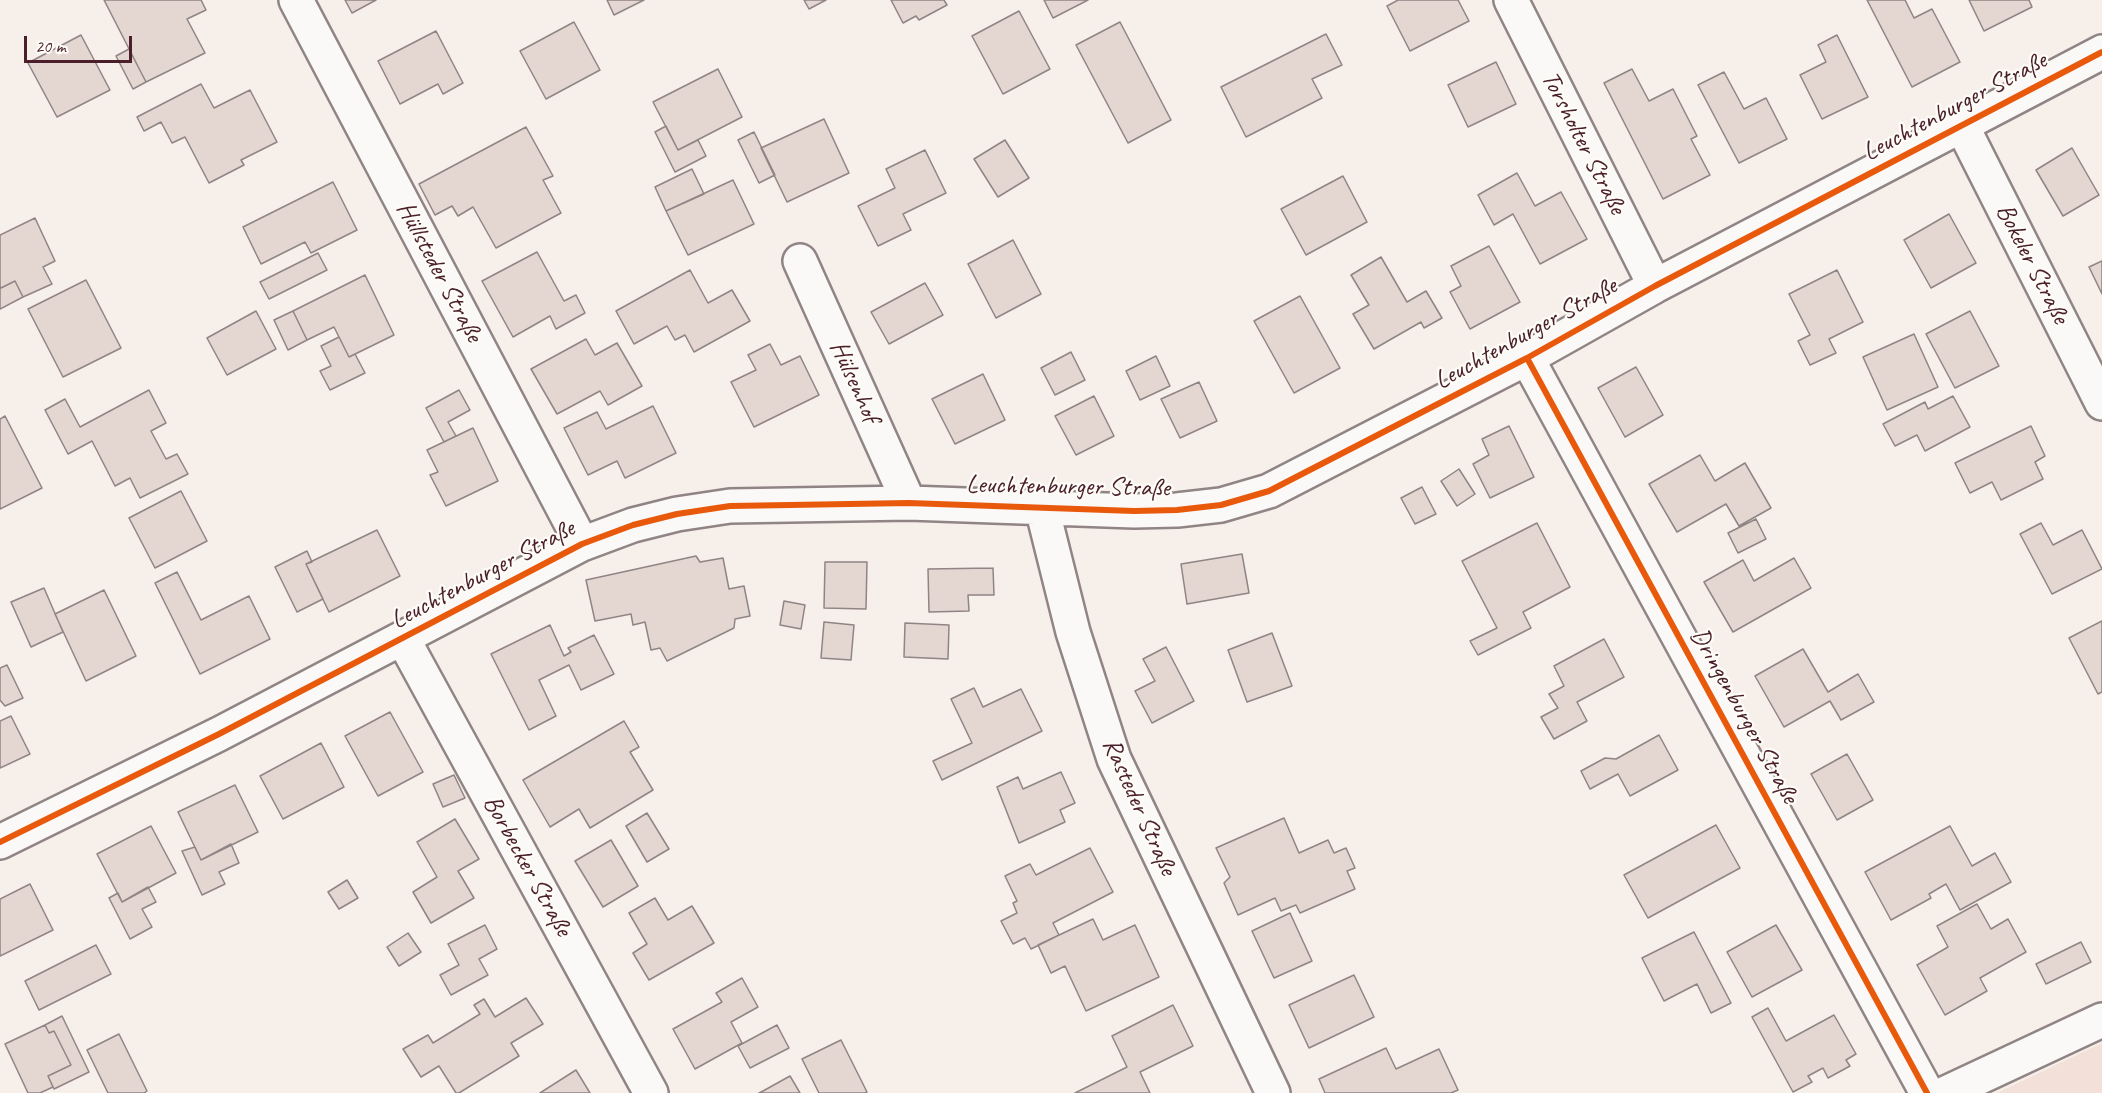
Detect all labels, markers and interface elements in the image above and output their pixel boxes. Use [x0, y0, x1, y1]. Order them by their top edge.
scale bar [27, 24, 135, 62]
text: 20 m [35, 35, 66, 57]
street label: Leuchtenburger Straße [1858, 45, 2052, 169]
street label: Torsholter Straße [1534, 66, 1632, 220]
street label: Hüllsteder Straße [389, 196, 489, 348]
street label: Bokeler Straße [1988, 199, 2076, 329]
street label: Leuchtenburger Straße [1429, 271, 1623, 397]
street label: Hülsenhof [822, 336, 886, 428]
street label: Leuchtenburger Straße [966, 470, 1170, 504]
street label: Leuchtenburger Straße [386, 513, 580, 637]
street label: Dringenburger Straße [1683, 623, 1805, 809]
street label: Rasteder Straße [1095, 734, 1183, 880]
street label: Borbecker Straße [475, 790, 579, 942]

